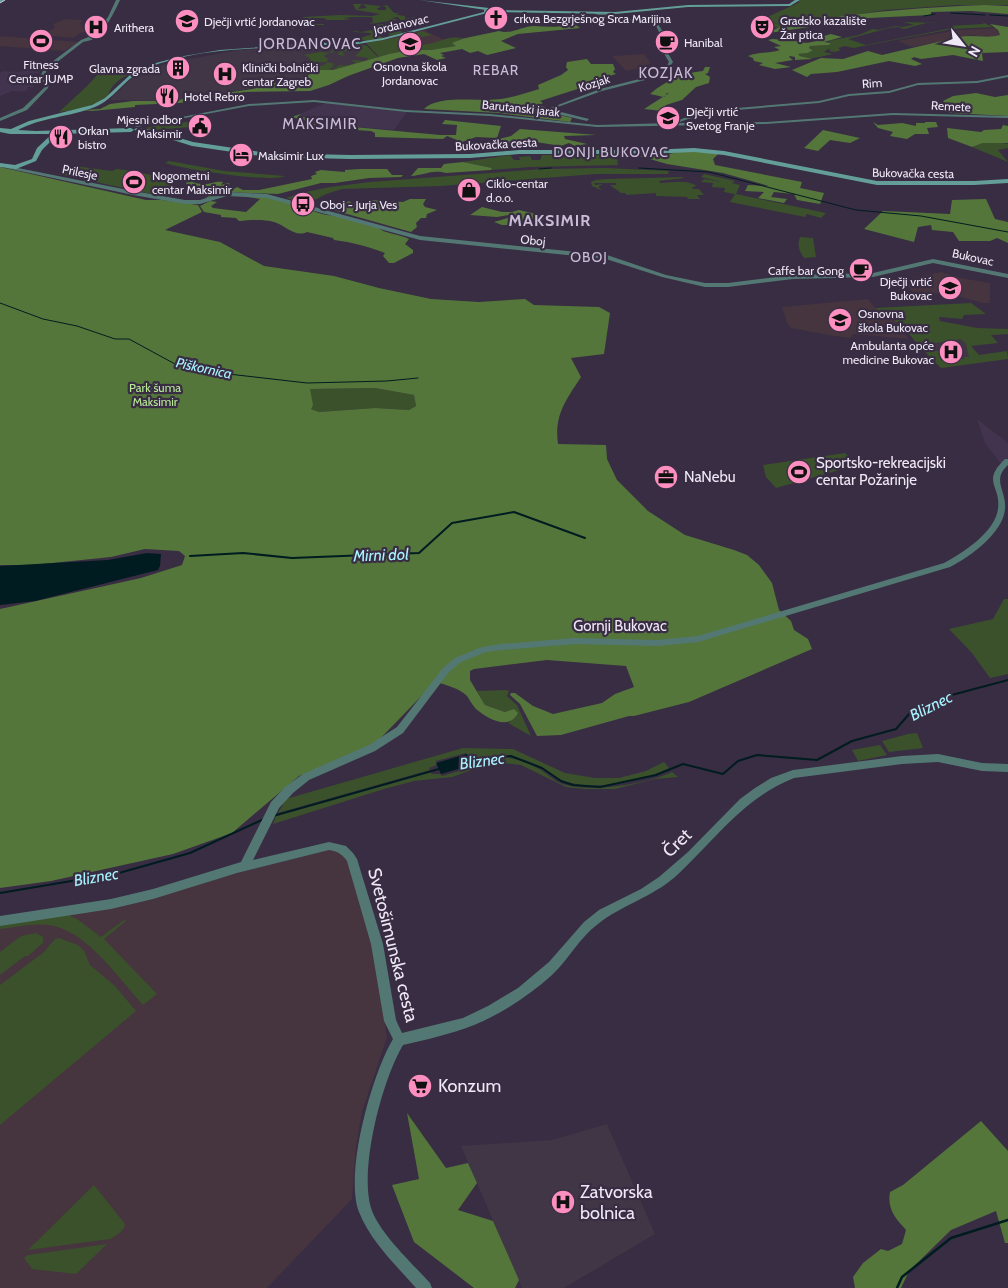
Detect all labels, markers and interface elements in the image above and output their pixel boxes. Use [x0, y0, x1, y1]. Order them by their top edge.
church icon: crkva Bezgrješnog Srca Marijina [483, 5, 509, 31]
school or university icon: Dječji vrtić Jordanovac [174, 8, 200, 34]
street label: Jordanovac [371, 10, 430, 38]
place label: crkva Bezgrješnog Srca Marijina [514, 11, 671, 26]
place label: Gradsko kazalište Žar ptica [780, 13, 866, 42]
hospital icon: Arithera [83, 14, 109, 40]
place label: Dječji vrtić Jordanovac [204, 14, 315, 29]
theatre icon: Gradsko kazalište Žar ptica [749, 14, 775, 40]
place label: Arithera [114, 20, 154, 35]
north arrow [938, 20, 988, 70]
sports icon: Fitness Centar JUMP [28, 28, 54, 54]
cafe icon: Hanibal [654, 29, 680, 55]
school or university icon: Osnovna škola Jordanovac [397, 31, 423, 57]
district label: JORDANOVAC [257, 35, 362, 53]
place label: Hanibal [684, 35, 723, 50]
text: N [964, 43, 985, 60]
building icon: Glavna zgrada [165, 55, 191, 81]
place label: Fitness Centar JUMP [9, 57, 73, 86]
place label: Osnovna škola Jordanovac [373, 59, 447, 88]
place label: Klinički bolnički centar Zagreb [242, 60, 318, 89]
place label: Glavna zgrada [89, 61, 160, 76]
hospital icon: Klinički bolnički centar Zagreb [212, 61, 238, 87]
district label: REBAR [473, 61, 519, 79]
district label: KOZJAK [638, 64, 694, 82]
street label: Kozjak [576, 71, 612, 95]
street label: Rim [861, 75, 883, 91]
restaurant icon: Hotel Rebro [154, 83, 180, 109]
place label: Hotel Rebro [184, 89, 245, 104]
street label: Barutanski jarak [481, 96, 561, 120]
street label: Remete [931, 97, 971, 115]
place label: Dječji vrtić Svetog Franje [686, 104, 755, 133]
school or university icon: Dječji vrtić Svetog Franje [655, 105, 681, 131]
place label: Mjesni odbor Maksimir [116, 112, 182, 141]
public building icon: Mjesni odbor Maksimir [187, 113, 213, 139]
district label: MAKSIMIR [282, 115, 358, 133]
place label: Orkan bistro [78, 123, 109, 152]
restaurant icon: Orkan bistro [48, 124, 74, 150]
street label: Bukovačka cesta [455, 134, 538, 154]
hotel icon: Maksimir Lux [228, 142, 254, 168]
district label: DONJI BUKOVAC [553, 143, 669, 161]
place label: Maksimir Lux [258, 148, 324, 163]
street label: Prilesje [61, 161, 99, 183]
street label: Bukovačka cesta [872, 165, 954, 181]
place label: Nogometni centar Maksimir [152, 168, 232, 197]
sports icon: Nogometni centar Maksimir [121, 169, 147, 195]
place label: Ciklo-centar d.o.o. [486, 176, 548, 205]
shop icon: Ciklo-centar d.o.o. [456, 177, 482, 203]
bus stop icon: Oboj - Jurja Ves [290, 191, 316, 217]
place label: Oboj - Jurja Ves [320, 197, 397, 212]
district label: MAKSIMIR [509, 211, 591, 230]
street label: Oboj [520, 231, 546, 249]
street label: Bukovac [951, 245, 996, 269]
district label: OBOJ [570, 248, 608, 266]
cafe icon: Caffe bar Gong [848, 257, 874, 283]
place label: Caffe bar Gong [768, 263, 845, 278]
place label: Dječji vrtić Bukovac [880, 274, 933, 303]
school or university icon: Dječji vrtić Bukovac [937, 275, 963, 301]
place label: Osnovna škola Bukovac [858, 306, 929, 335]
school or university icon: Osnovna škola Bukovac [827, 307, 853, 333]
place label: Ambulanta opće medicine Bukovac [843, 338, 935, 367]
hospital icon: Ambulanta opće medicine Bukovac [938, 339, 964, 365]
water label: Piškornica [174, 353, 234, 383]
park label: Park šuma Maksimir [129, 380, 181, 409]
place label: Sportsko-rekreacijski centar Požarinje [816, 454, 946, 489]
sports icon: Sportsko-rekreacijski centar Požarinje [786, 459, 812, 485]
office icon: NaNebu [653, 464, 679, 490]
place label: NaNebu [684, 468, 736, 486]
water label: Mirni dol [352, 545, 409, 565]
street label: Gornji Bukovac [573, 617, 667, 635]
water label: Bliznec [907, 687, 956, 725]
water label: Bliznec [458, 748, 506, 774]
street label: Čret [658, 824, 696, 862]
water label: Bliznec [72, 864, 120, 890]
street label: Svetošimunska cesta [363, 866, 423, 1025]
supermarket icon: Konzum [407, 1073, 433, 1099]
place label: Konzum [438, 1075, 501, 1097]
place label: Zatvorska bolnica [580, 1181, 653, 1224]
hospital icon: Zatvorska bolnica [550, 1189, 576, 1215]

